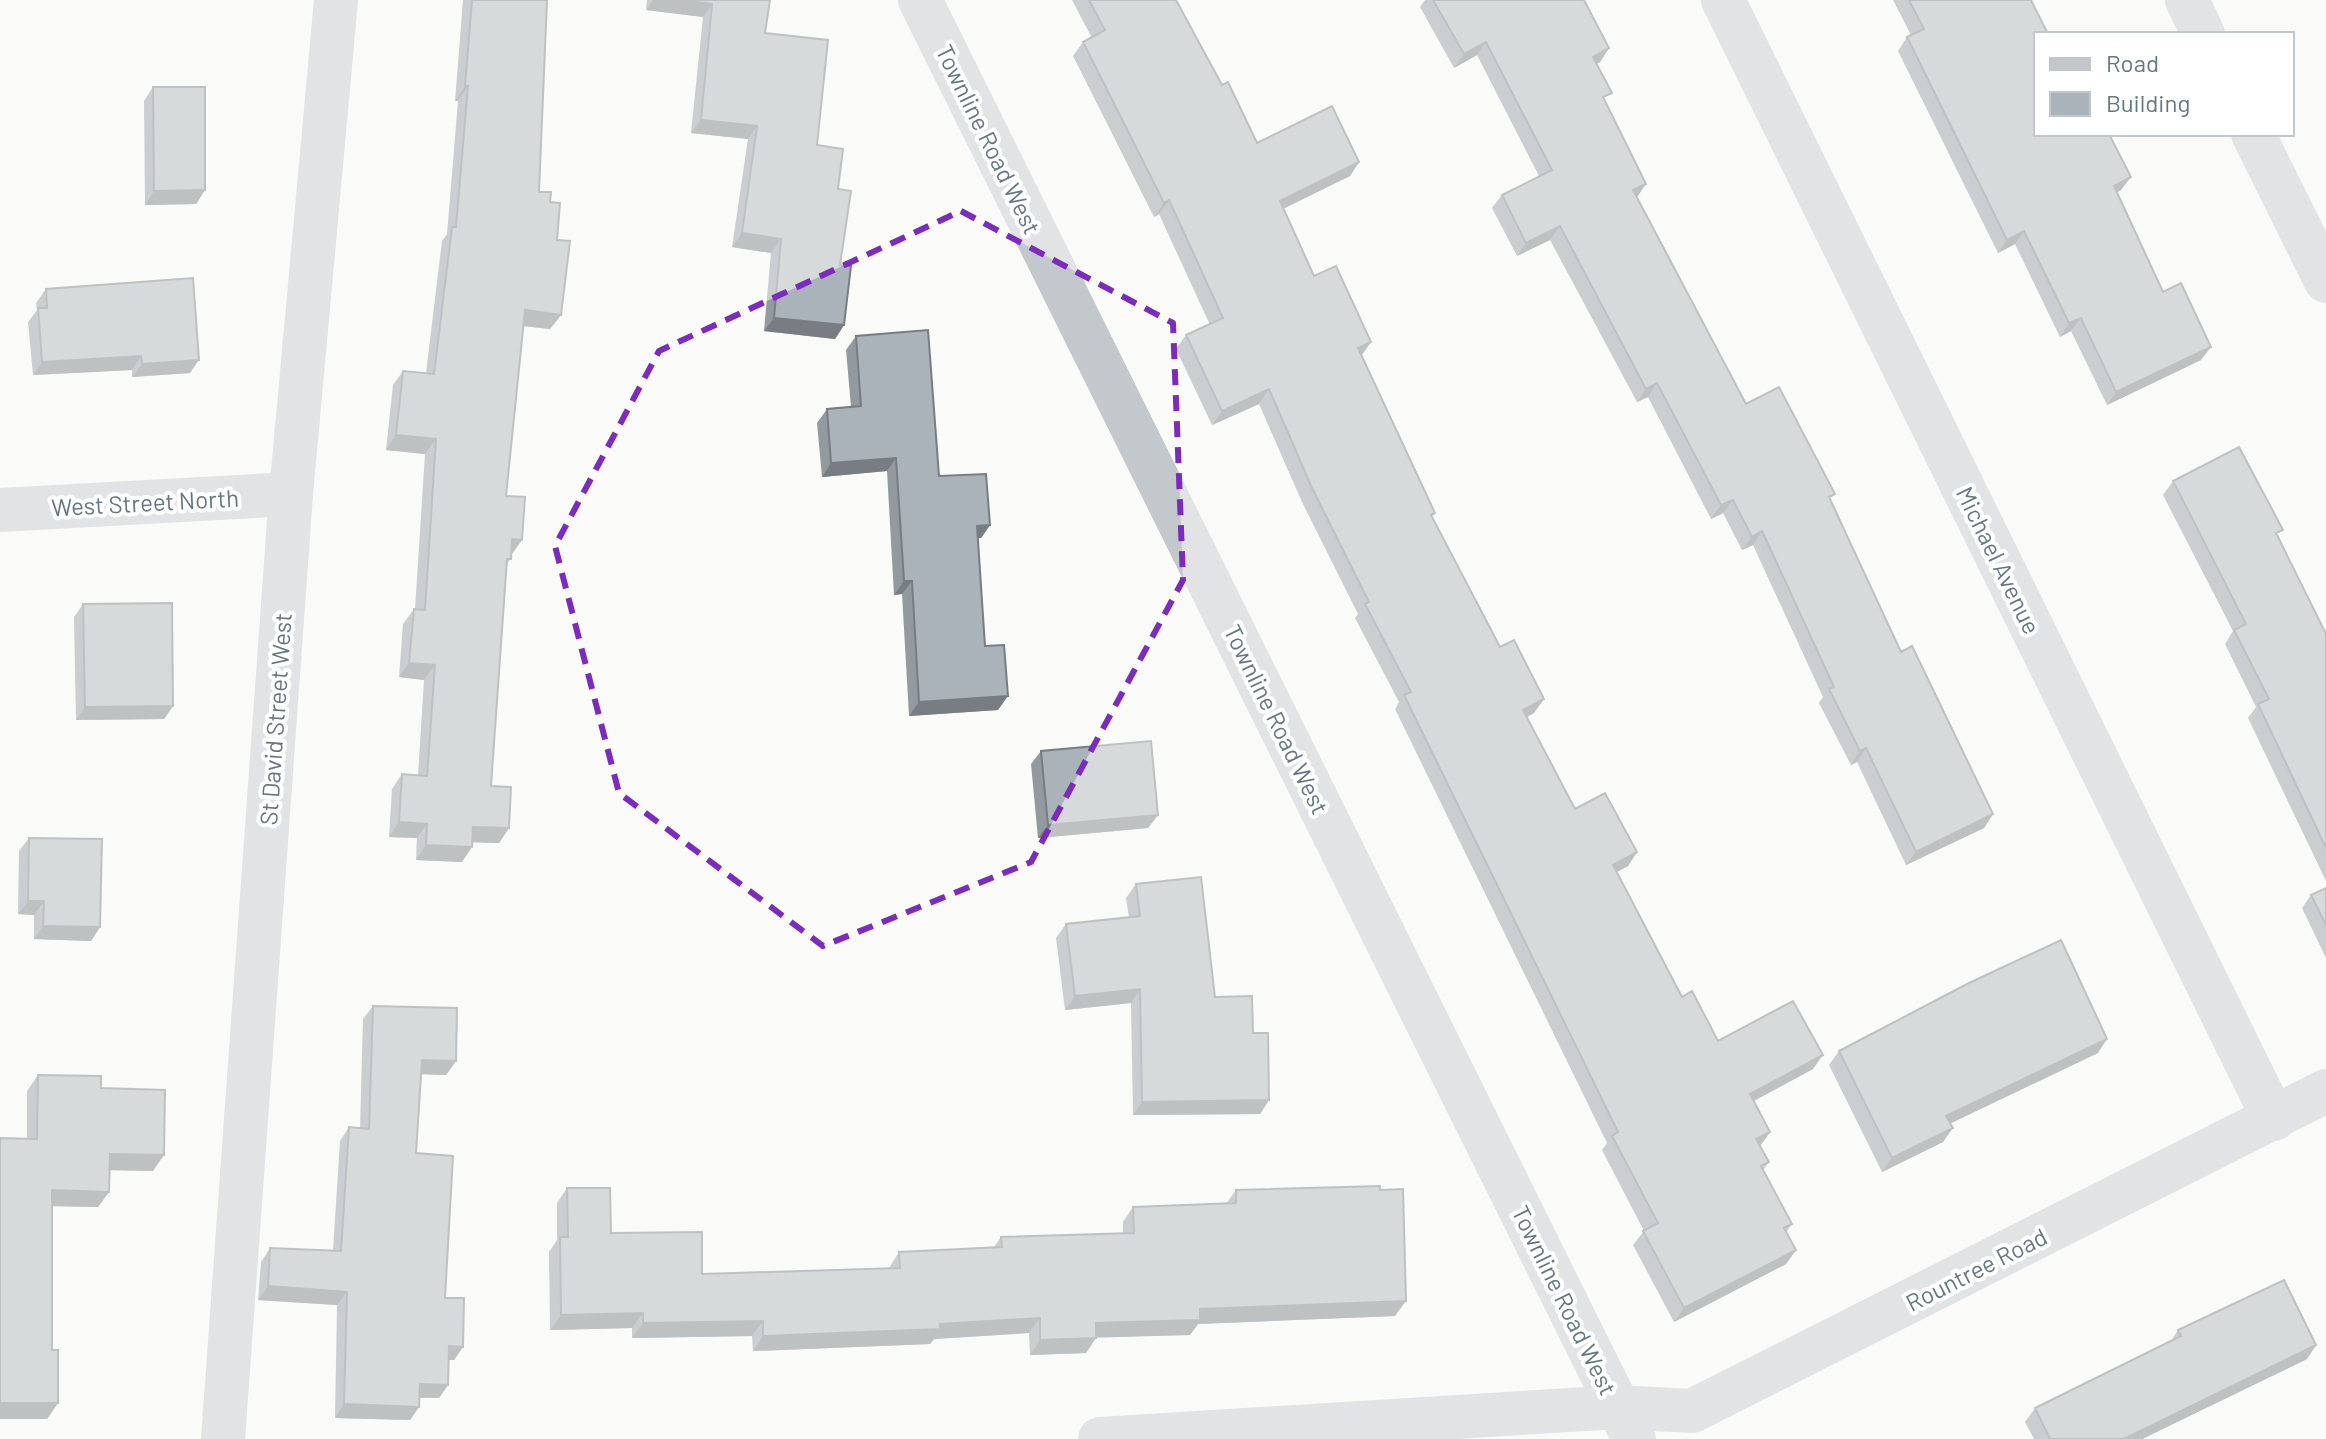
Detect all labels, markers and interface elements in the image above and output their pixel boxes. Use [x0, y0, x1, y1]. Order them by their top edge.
legend [2034, 32, 2294, 136]
street label: Townline Road West [931, 39, 1047, 239]
text: Road [2106, 48, 2159, 77]
text: Building [2106, 88, 2190, 117]
street label: Michael Avenue [1951, 482, 2047, 638]
street label: West Street North [50, 483, 240, 521]
street label: St David Street West [253, 612, 297, 826]
street label: Townline Road West [1219, 619, 1335, 819]
street label: Townline Road West [1507, 1200, 1623, 1400]
street label: Rountree Road [1901, 1221, 2051, 1317]

